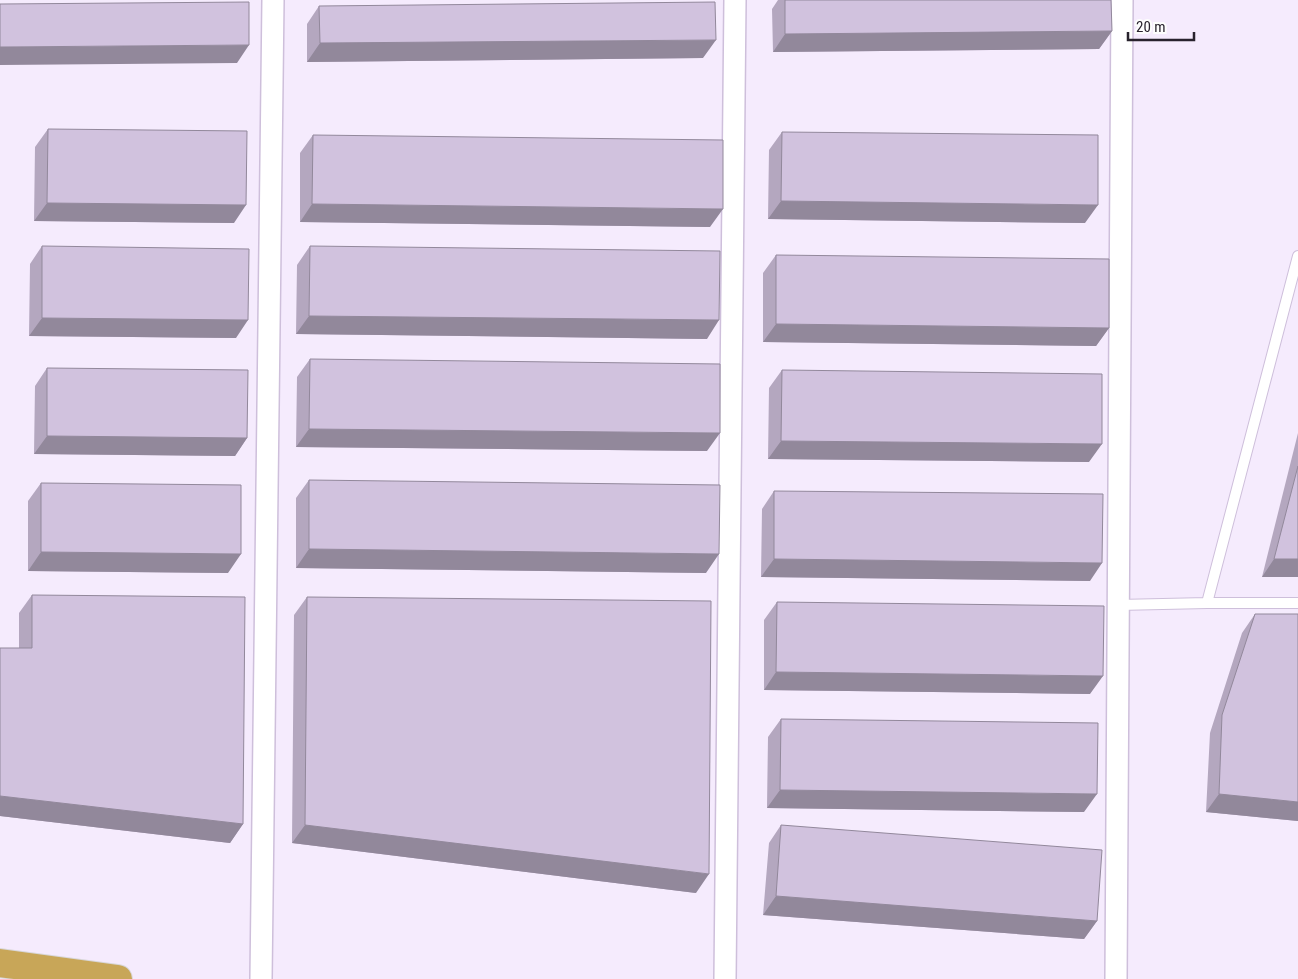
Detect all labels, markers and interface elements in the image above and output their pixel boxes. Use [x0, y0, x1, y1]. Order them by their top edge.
scale bar [1128, 10, 1194, 42]
text: 20 m [1136, 18, 1166, 36]

